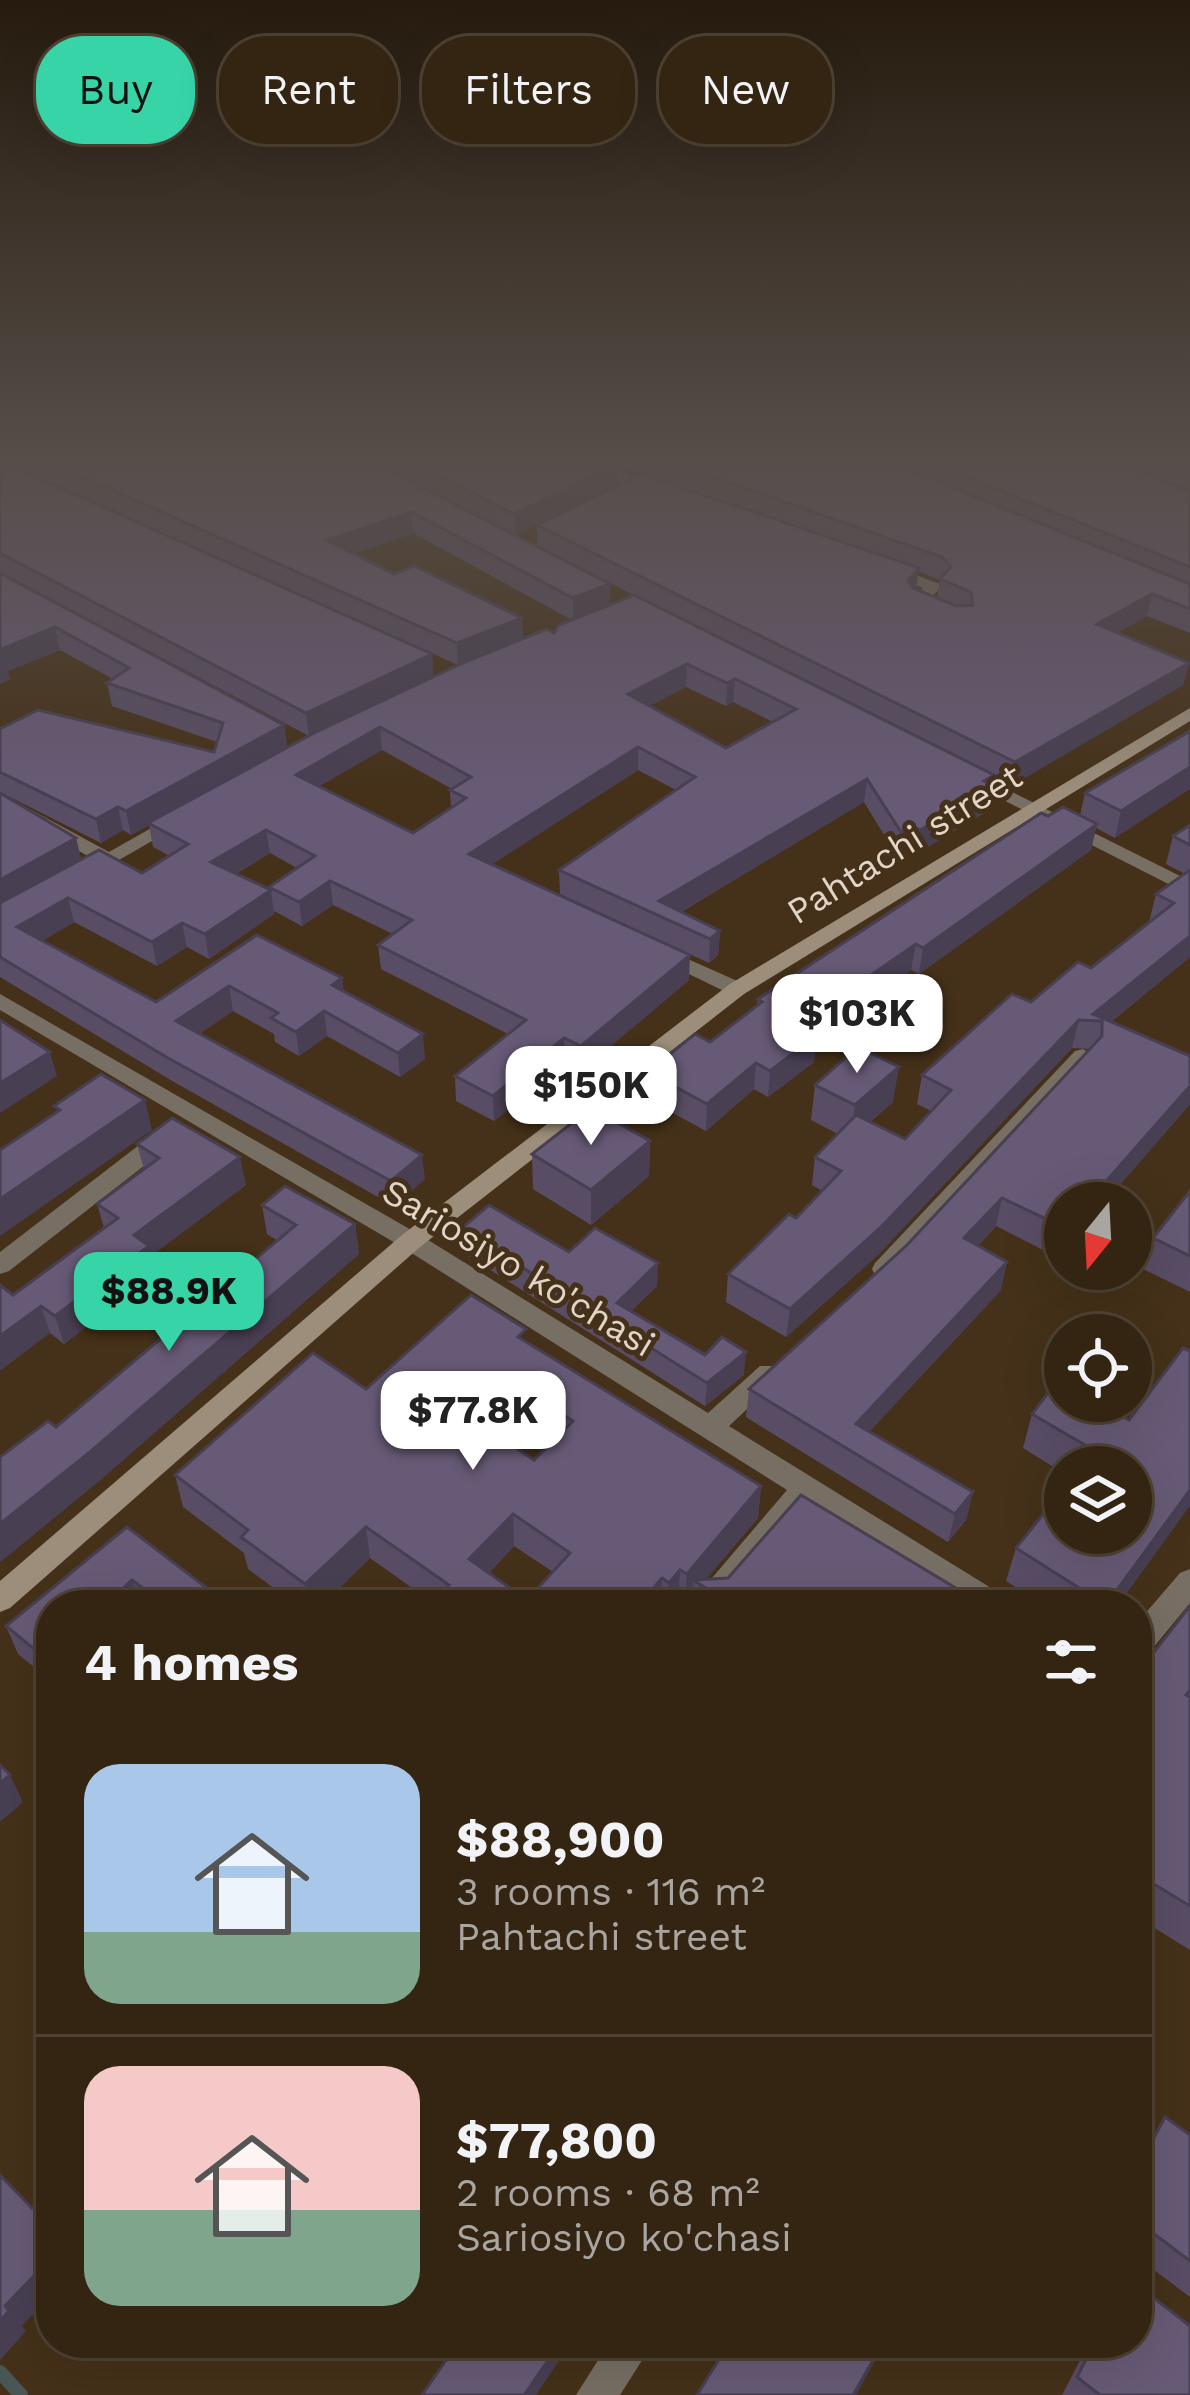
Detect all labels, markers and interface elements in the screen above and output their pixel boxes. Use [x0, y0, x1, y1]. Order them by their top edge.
chip: Buy [36, 36, 195, 144]
chip: Rent [219, 36, 398, 144]
chip: Filters [422, 36, 635, 144]
chip: New [659, 36, 832, 144]
street label: Pahtachi street [780, 755, 1029, 933]
pin: $103K [773, 974, 941, 1076]
text: $103K [799, 990, 915, 1035]
pin: $150K [507, 1046, 675, 1148]
text: $150K [533, 1062, 649, 1107]
street label: Sariosiyo ko'chasi [375, 1170, 662, 1366]
north arrow [1044, 1182, 1152, 1290]
map controls [1044, 1182, 1152, 1554]
pin: $88.9K [71, 1252, 267, 1354]
text: $88.9K [101, 1268, 237, 1313]
button: locate [1044, 1314, 1152, 1422]
pin: $77.8K [375, 1371, 571, 1473]
text: $77.8K [408, 1387, 538, 1432]
button: layers [1044, 1446, 1152, 1554]
icon: filters [1038, 1629, 1104, 1695]
text: 4 homes [84, 1633, 298, 1692]
text: $88,900 [456, 1810, 665, 1869]
icon: home [180, 1812, 324, 1956]
text: 3 rooms · 116 m² [456, 1869, 765, 1914]
text: Pahtachi street [456, 1914, 747, 1959]
text: $77,800 [456, 2111, 657, 2170]
icon: home [180, 2114, 324, 2258]
text: 2 rooms · 68 m² [456, 2170, 760, 2215]
text: Sariosiyo ko'chasi [456, 2215, 792, 2260]

